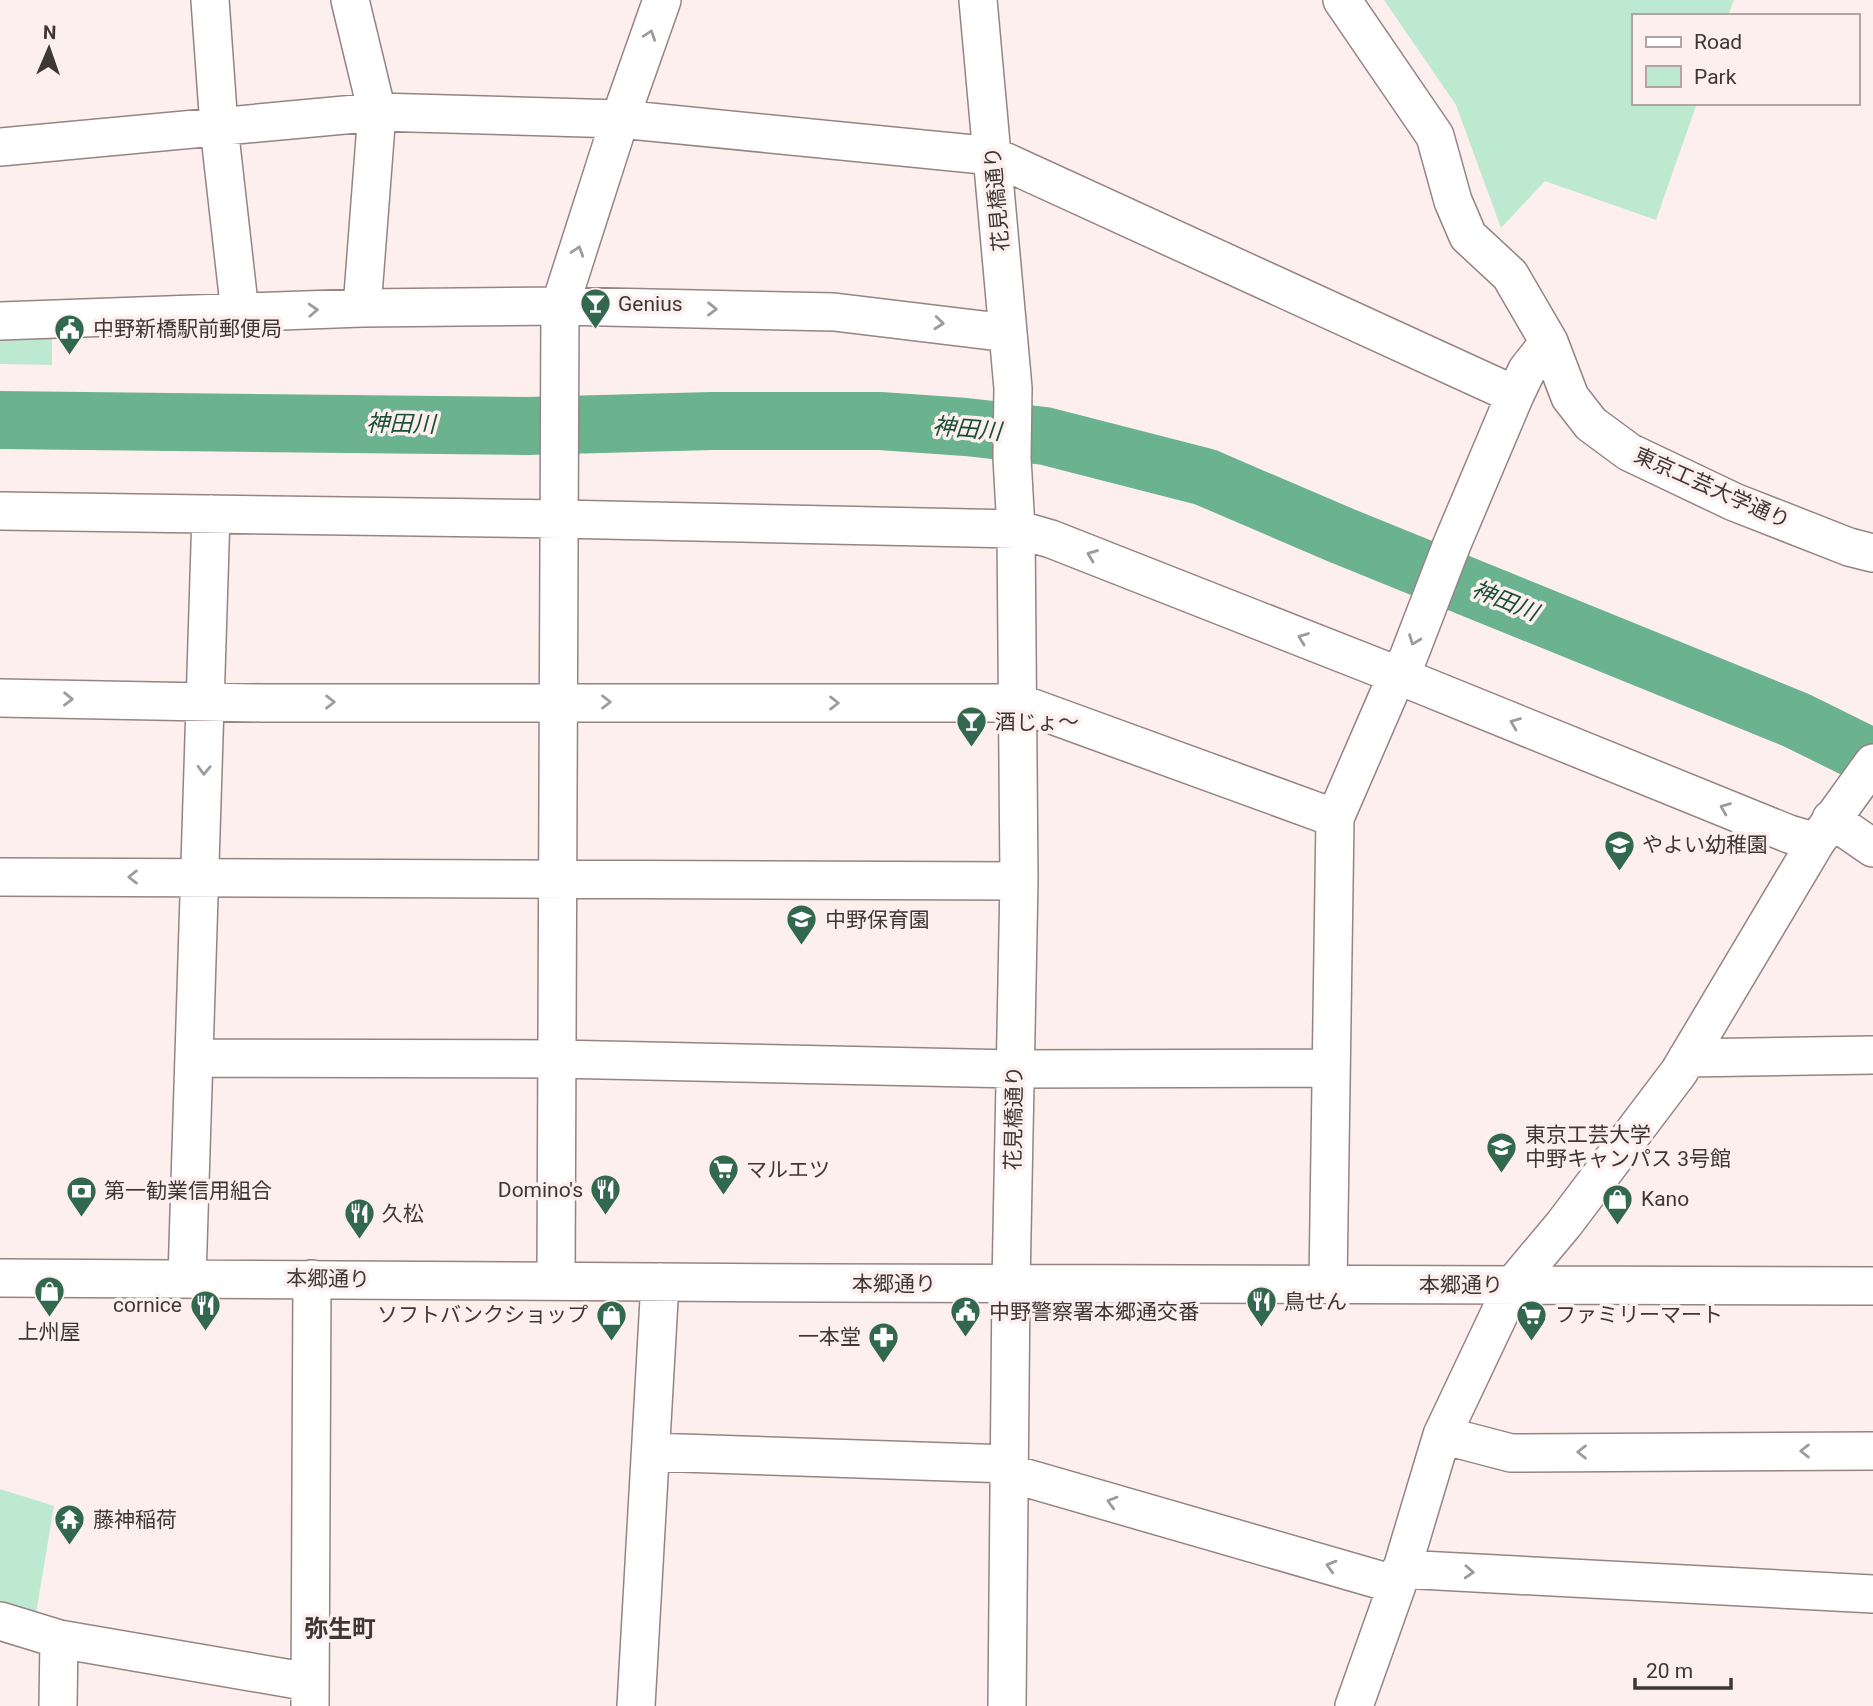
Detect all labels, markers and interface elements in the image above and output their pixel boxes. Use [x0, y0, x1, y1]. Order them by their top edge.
north arrow [14, 14, 84, 84]
legend [1632, 14, 1859, 105]
text: N [42, 21, 57, 44]
one-way arrow [642, 29, 656, 42]
text: Road [1694, 30, 1742, 54]
text: Park [1694, 65, 1737, 89]
street label: 花見橋通り [980, 146, 1014, 252]
one-way arrow [570, 245, 584, 258]
bar icon: Genius [578, 287, 612, 331]
place label: Genius [618, 292, 683, 316]
one-way arrow [707, 301, 718, 317]
one-way arrow [308, 303, 319, 318]
public building icon: 中野新橋駅前郵便局 [53, 312, 87, 356]
one-way arrow [933, 316, 945, 331]
place label: 中野新橋駅前郵便局 [93, 317, 282, 341]
water label: 神田川 [366, 410, 439, 438]
water label: 神田川 [931, 413, 1006, 446]
street label: 東京工芸大学通り [1630, 443, 1794, 533]
one-way arrow [1086, 549, 1098, 563]
water label: 神田川 [1468, 576, 1545, 628]
one-way arrow [1298, 633, 1310, 647]
one-way arrow [1409, 633, 1423, 645]
one-way arrow [63, 692, 74, 707]
one-way arrow [325, 694, 335, 710]
one-way arrow [601, 694, 612, 710]
one-way arrow [829, 695, 839, 711]
bar icon: 酒じょ〜 [955, 705, 989, 749]
place label: 酒じょ〜 [995, 710, 1079, 734]
one-way arrow [1509, 717, 1521, 731]
one-way arrow [196, 765, 211, 776]
one-way arrow [1720, 802, 1733, 816]
school or university icon: やよい幼稚園 [1602, 828, 1636, 872]
place label: やよい幼稚園 [1642, 833, 1768, 857]
one-way arrow [127, 869, 137, 885]
school or university icon: 中野保育園 [785, 903, 819, 947]
place label: 中野保育園 [825, 908, 930, 932]
street label: 花見橋通り [1001, 1065, 1027, 1171]
place label: 東京工芸大学 中野キャンパス 3号館 [1525, 1123, 1731, 1171]
school or university icon: 東京工芸大学 中野キャンパス 3号館 [1485, 1130, 1519, 1174]
supermarket icon: マルエツ [706, 1153, 740, 1197]
place label: マルエツ [746, 1158, 830, 1182]
restaurant icon: Domino's [589, 1173, 623, 1217]
bank icon: 第一勧業信用組合 [64, 1174, 98, 1218]
place label: Domino's [498, 1178, 583, 1202]
place label: 第一勧業信用組合 [104, 1179, 272, 1203]
shop icon: Kano [1601, 1182, 1635, 1226]
place label: Kano [1641, 1187, 1689, 1211]
restaurant icon: 久松 [342, 1197, 376, 1241]
place label: 久松 [382, 1202, 424, 1226]
street label: 本郷通り [286, 1266, 370, 1292]
street label: 本郷通り [852, 1272, 936, 1296]
street label: 本郷通り [1419, 1273, 1503, 1297]
shop icon: 上州屋 [32, 1275, 66, 1319]
restaurant icon: 鳥せん [1244, 1285, 1278, 1329]
restaurant icon: cornice [188, 1288, 222, 1332]
place label: 鳥せん [1284, 1290, 1347, 1314]
place label: cornice [113, 1293, 182, 1317]
public building icon: 中野警察署本郷通交番 [949, 1295, 983, 1339]
shop icon: ソフトバンクショップ [594, 1298, 628, 1342]
supermarket icon: ファミリーマート [1515, 1298, 1549, 1342]
place label: 中野警察署本郷通交番 [989, 1300, 1199, 1324]
place label: ソフトバンクショップ [377, 1303, 588, 1327]
place label: ファミリーマート [1555, 1303, 1723, 1327]
place label: 上州屋 [18, 1320, 81, 1344]
pharmacy icon: 一本堂 [867, 1320, 901, 1364]
place label: 一本堂 [798, 1325, 861, 1349]
one-way arrow [1799, 1443, 1810, 1459]
one-way arrow [1576, 1444, 1587, 1460]
one-way arrow [1107, 1496, 1119, 1511]
temple icon: 藤神稲荷 [53, 1503, 87, 1547]
place label: 藤神稲荷 [93, 1508, 177, 1532]
one-way arrow [1325, 1559, 1337, 1574]
one-way arrow [1464, 1565, 1475, 1580]
district label: 弥生町 [304, 1615, 376, 1643]
scale bar [1635, 1646, 1731, 1690]
text: 20 m [1646, 1659, 1693, 1683]

